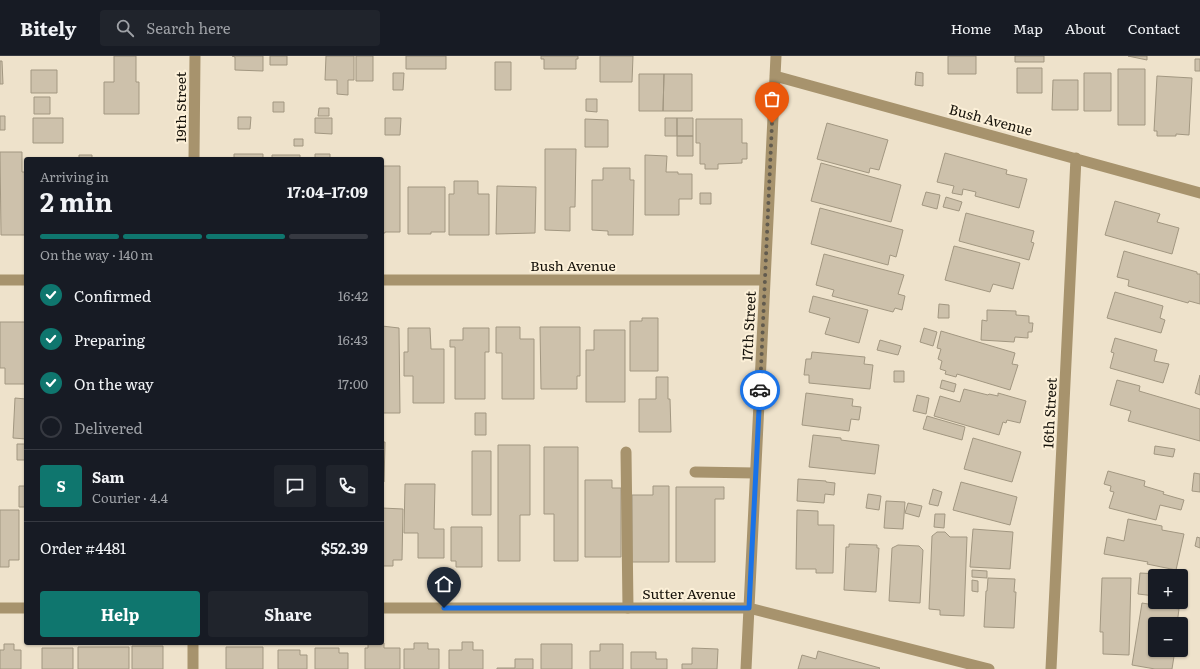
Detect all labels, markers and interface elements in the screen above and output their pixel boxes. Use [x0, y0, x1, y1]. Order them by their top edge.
search box [100, 10, 380, 46]
text: Bitely [20, 14, 76, 42]
text: Search here [146, 16, 230, 39]
icon: search [114, 17, 136, 39]
text: Home [951, 18, 991, 38]
text: Map [1013, 18, 1043, 38]
text: About [1065, 18, 1106, 38]
text: Contact [1128, 18, 1180, 38]
street label: 19th Street [170, 71, 190, 142]
pin [755, 82, 789, 123]
icon: bag [761, 88, 783, 110]
street label: Bush Avenue [947, 98, 1035, 140]
text: Arriving in [40, 167, 109, 186]
text: 17:04–17:09 [287, 180, 368, 203]
text: 2 min [40, 181, 113, 220]
text: On the way · 140 m [40, 245, 153, 264]
street label: Bush Avenue [530, 255, 616, 275]
icon: check [40, 284, 62, 306]
text: Confirmed [74, 284, 151, 307]
text: 16:42 [338, 286, 368, 305]
street label: 17th Street [736, 290, 760, 362]
icon: check [40, 328, 62, 350]
text: Preparing [74, 328, 145, 351]
text: 16:43 [337, 330, 368, 349]
courier [740, 370, 780, 410]
icon: check [40, 372, 62, 394]
text: On the way [74, 372, 154, 395]
text: 17:00 [337, 374, 368, 393]
street label: 16th Street [1037, 377, 1061, 449]
icon: car [749, 379, 771, 401]
text: Delivered [74, 416, 143, 439]
text: Sam [92, 465, 125, 488]
button: chat [274, 465, 316, 507]
button: phone [326, 465, 368, 507]
text: S [56, 474, 66, 497]
text: Courier · 4.4 [92, 488, 168, 507]
text: Order #4481 [40, 536, 126, 559]
text: $52.39 [321, 536, 368, 559]
pin [427, 567, 461, 608]
map controls [1148, 569, 1188, 657]
button: + [1148, 569, 1188, 609]
icon: home [433, 573, 455, 595]
street label: Sutter Avenue [642, 583, 736, 603]
button: Help [40, 591, 200, 637]
button: Share [208, 591, 368, 637]
button: − [1148, 617, 1188, 657]

